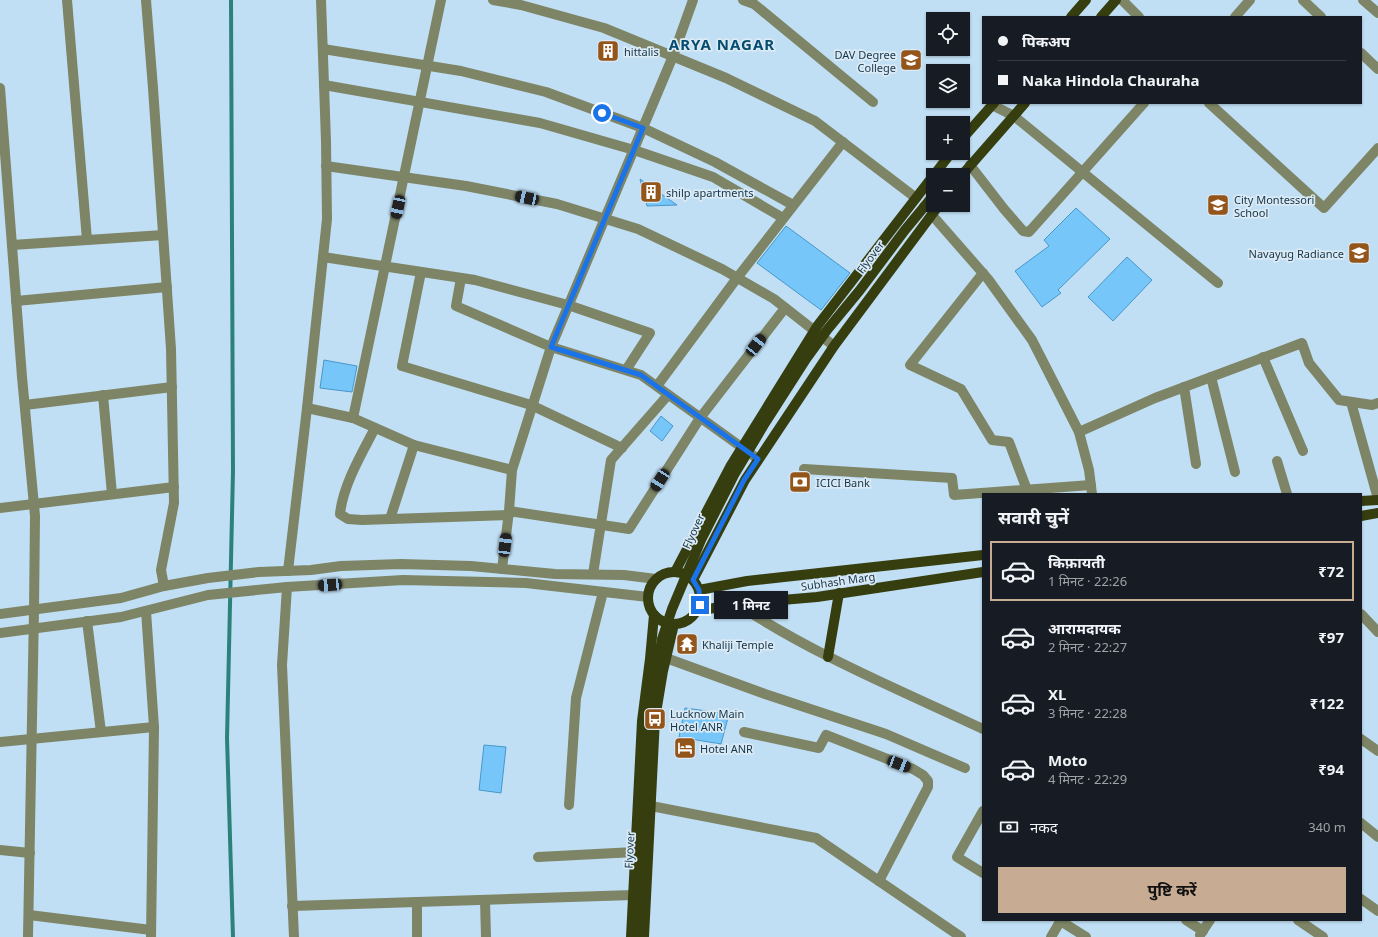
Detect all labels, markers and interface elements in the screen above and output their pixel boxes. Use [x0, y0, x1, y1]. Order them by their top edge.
map controls [926, 12, 970, 212]
button: locate [926, 12, 970, 56]
text: पिकअप [1022, 31, 1070, 51]
district label: ARYA NAGAR [669, 34, 775, 54]
building icon: hittalis [595, 38, 621, 64]
place label: hittalis [624, 44, 659, 59]
place label: DAV Degree College [834, 47, 896, 75]
school or university icon: DAV Degree College [898, 47, 924, 73]
button: layers [926, 64, 970, 108]
text: Naka Hindola Chauraha [1022, 70, 1200, 90]
route start [593, 104, 611, 122]
button: + [926, 116, 970, 160]
button: − [926, 168, 970, 212]
building icon: shilp apartments [638, 179, 664, 205]
place label: shilp apartments [666, 185, 754, 200]
car [514, 190, 540, 206]
school or university icon: City Montessori School [1205, 192, 1231, 218]
place label: City Montessori School [1234, 192, 1314, 220]
car [390, 194, 406, 220]
street label: Flyover [853, 237, 887, 276]
school or university icon: Navayug Radiance [1346, 240, 1372, 266]
place label: Navayug Radiance [1249, 246, 1344, 261]
car [744, 332, 768, 358]
car [648, 467, 672, 493]
bank icon: ICICI Bank [787, 469, 813, 495]
place label: ICICI Bank [816, 475, 870, 490]
text: सवारी चुनें [998, 505, 1069, 529]
street label: Flyover [678, 511, 708, 551]
car [498, 532, 512, 558]
text: किफ़ायती [1048, 552, 1105, 572]
icon: car [1000, 553, 1036, 589]
text: ₹72 [1318, 561, 1344, 581]
street label: Subhash Marg [800, 568, 876, 594]
text: 1 मिनट · 22:26 [1048, 572, 1127, 590]
car [318, 578, 342, 592]
callout: 1 मिनट [714, 591, 788, 619]
route end [691, 596, 709, 614]
text: 1 मिनट [732, 596, 770, 614]
text: आरामदायक [1048, 618, 1121, 638]
icon: car [1000, 619, 1036, 655]
text: ₹97 [1318, 627, 1344, 647]
temple icon: Khaliji Temple [674, 631, 700, 657]
place label: Khaliji Temple [702, 637, 774, 652]
text: 2 मिनट · 22:27 [1048, 638, 1127, 656]
text: XL [1048, 684, 1066, 704]
icon: car [1000, 685, 1036, 721]
text: ₹122 [1310, 693, 1344, 713]
text: 3 मिनट · 22:28 [1048, 704, 1127, 722]
bus stop icon: Lucknow Main Hotel ANR [642, 706, 668, 732]
place label: Lucknow Main Hotel ANR [670, 706, 744, 734]
hotel icon: Hotel ANR [672, 735, 698, 761]
place label: Hotel ANR [700, 741, 753, 756]
text: Moto [1048, 750, 1087, 770]
icon: car [1000, 751, 1036, 787]
car [886, 754, 912, 774]
text: ₹94 [1318, 759, 1344, 779]
text: 4 मिनट · 22:29 [1048, 770, 1127, 788]
icon: cash [998, 816, 1020, 838]
text: नकद [1030, 817, 1058, 837]
text: 340 m [1308, 818, 1346, 836]
street label: Flyover [621, 831, 637, 869]
button: पुष्टि करें [998, 867, 1346, 913]

